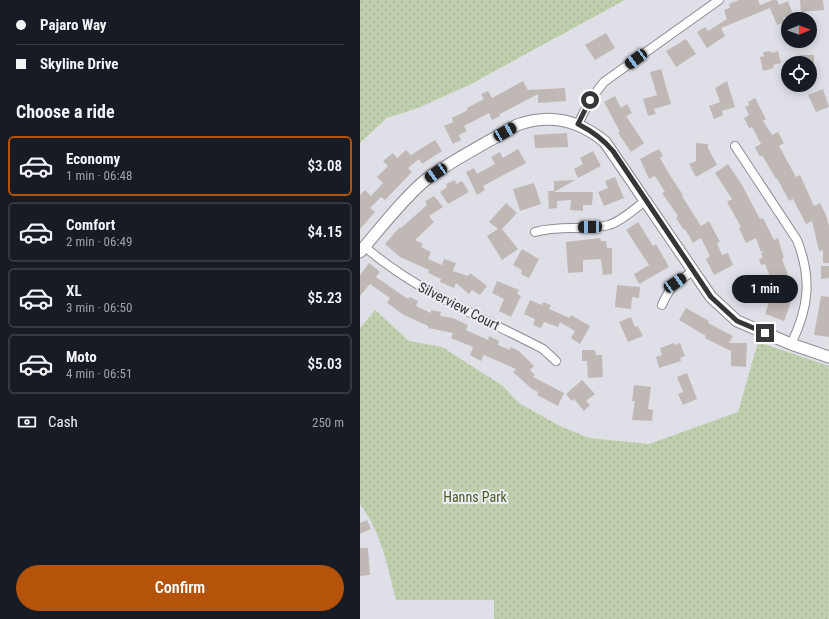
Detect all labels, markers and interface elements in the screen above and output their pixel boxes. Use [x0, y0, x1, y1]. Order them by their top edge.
north arrow [781, 12, 817, 48]
map controls [781, 12, 817, 92]
text: Pajaro Way [40, 16, 107, 34]
car [623, 47, 649, 71]
text: Skyline Drive [40, 55, 119, 73]
button: locate [781, 56, 817, 92]
route start [581, 91, 599, 109]
text: Choose a ride [16, 101, 115, 122]
car [492, 121, 518, 143]
icon: car [18, 148, 54, 184]
text: Economy [66, 150, 120, 168]
text: $3.08 [308, 157, 342, 175]
car [423, 161, 449, 185]
text: 1 min · 06:48 [66, 168, 132, 183]
icon: car [18, 214, 54, 250]
text: Comfort [66, 216, 115, 234]
car [578, 221, 602, 233]
text: $4.15 [308, 223, 342, 241]
text: 2 min · 06:49 [66, 234, 132, 249]
car [662, 271, 688, 295]
callout: 1 min [732, 275, 798, 303]
street label: Silverview Court [416, 279, 502, 333]
icon: car [18, 280, 54, 316]
text: 1 min [751, 281, 779, 296]
text: XL [66, 282, 82, 300]
text: $5.23 [308, 289, 342, 307]
text: 3 min · 06:50 [66, 300, 132, 315]
route end [756, 324, 774, 342]
icon: car [18, 346, 54, 382]
text: Moto [66, 348, 97, 366]
text: $5.03 [308, 355, 342, 373]
text: 4 min · 06:51 [66, 366, 132, 381]
icon: cash [16, 411, 38, 433]
text: Cash [48, 413, 78, 431]
text: 250 m [312, 415, 344, 430]
park label: Hanns Park [443, 489, 507, 505]
button: Confirm [16, 565, 344, 611]

